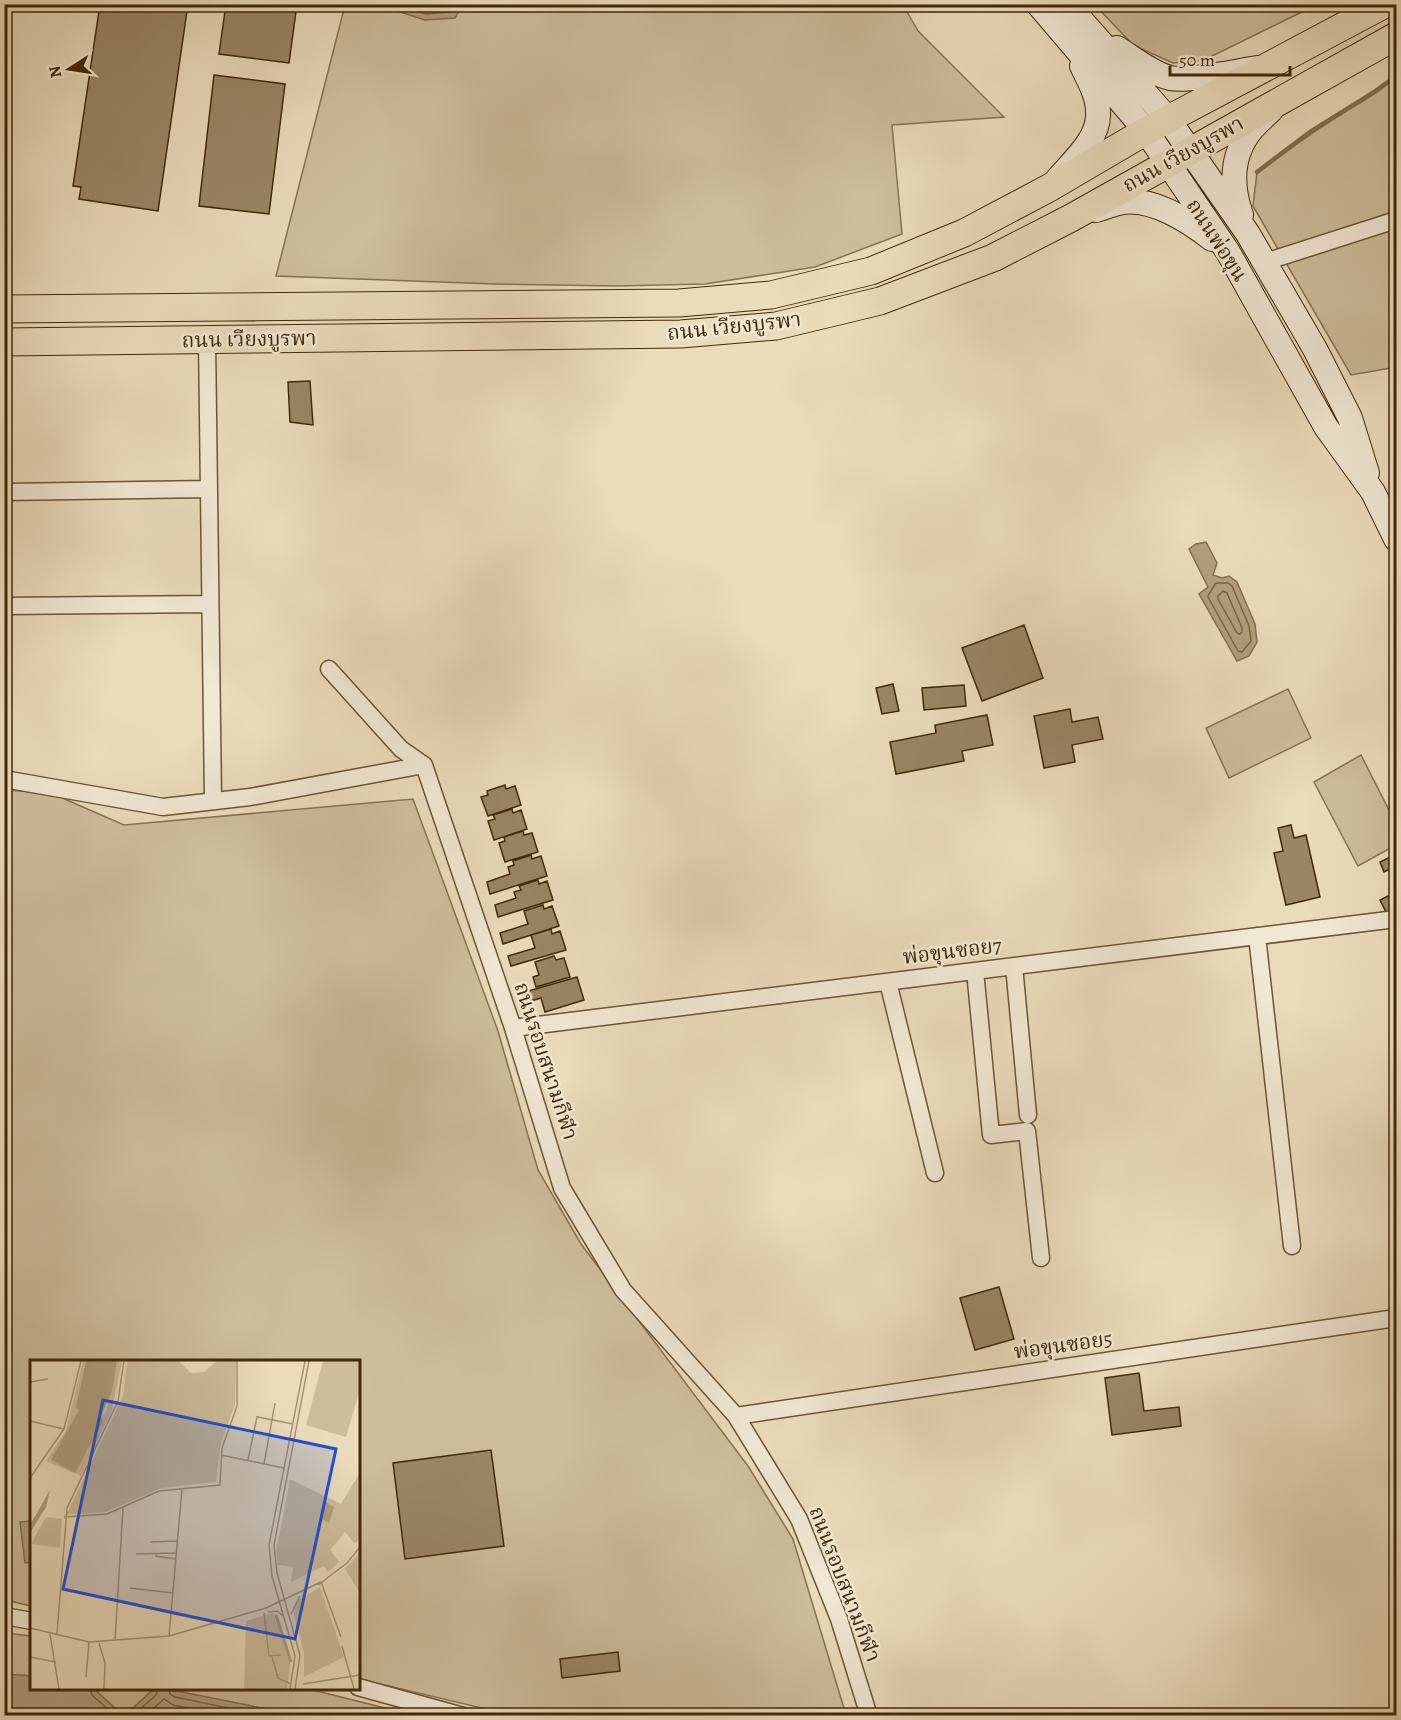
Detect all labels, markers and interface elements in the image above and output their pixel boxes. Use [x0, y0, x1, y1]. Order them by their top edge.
north arrow [39, 39, 99, 99]
scale bar [1170, 39, 1290, 77]
text: 50 m [1179, 48, 1215, 72]
text: N [43, 64, 67, 80]
street label: ถนน เวียงบูรพา [1117, 109, 1249, 199]
street label: ถนนพ่อขุน [1180, 193, 1254, 287]
street label: ถนน เวียงบูรพา [666, 305, 802, 347]
street label: ถนน เวียงบูรพา [181, 324, 317, 354]
street label: พ่อขุนซอย7 [901, 931, 1003, 971]
street label: ถนนรอบสนามกีฬา [507, 978, 585, 1144]
street label: พ่อขุนซอย5 [1012, 1324, 1114, 1366]
inset map [30, 1360, 360, 1690]
street label: ถนนรอบสนามกีฬา [802, 1502, 888, 1666]

